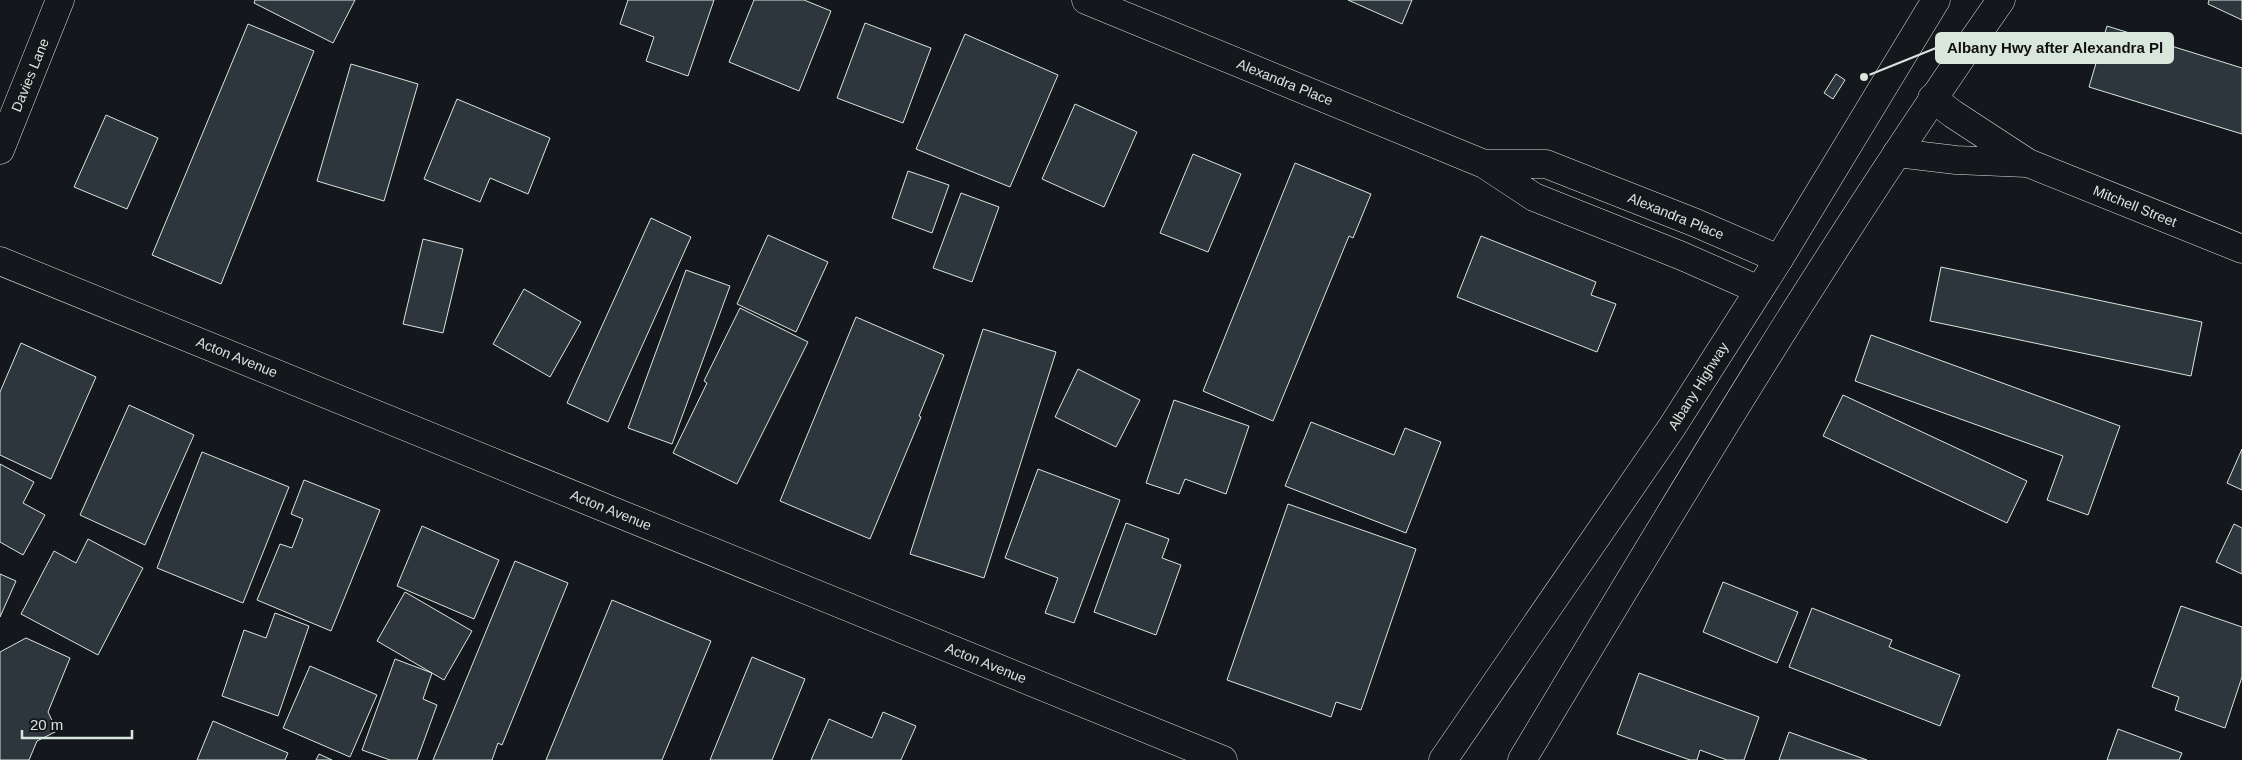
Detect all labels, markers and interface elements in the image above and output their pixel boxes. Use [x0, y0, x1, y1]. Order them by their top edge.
callout: Albany Hwy after Alexandra Pl [1936, 33, 2173, 63]
street label: Davies Lane [8, 36, 52, 114]
text: Albany Hwy after Alexandra Pl [1947, 39, 2163, 56]
street label: Alexandra Place [1235, 55, 1335, 109]
street label: Mitchell Street [2091, 182, 2179, 230]
street label: Alexandra Place [1626, 189, 1726, 243]
street label: Acton Avenue [194, 333, 280, 381]
street label: Albany Highway [1665, 339, 1731, 433]
street label: Acton Avenue [568, 486, 654, 534]
street label: Acton Avenue [943, 639, 1029, 687]
scale bar [22, 708, 132, 740]
text: 20 m [30, 716, 63, 733]

